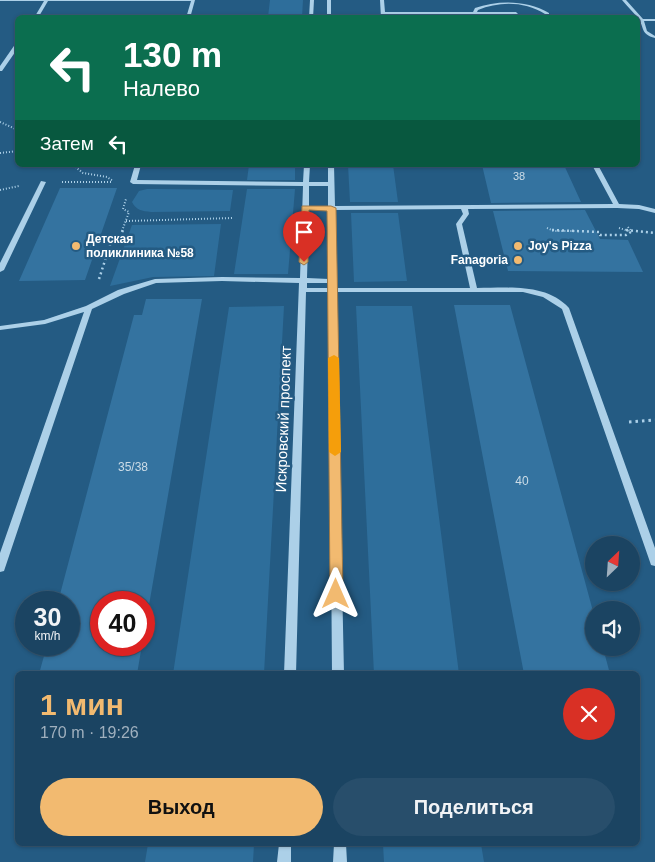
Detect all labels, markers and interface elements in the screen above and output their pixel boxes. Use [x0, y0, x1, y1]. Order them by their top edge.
icon: left [40, 35, 105, 100]
text: 130 m [123, 35, 222, 74]
text: Налево [123, 76, 200, 101]
icon: left [104, 130, 132, 158]
text: Затем [40, 133, 94, 154]
house number: 38 [513, 170, 525, 182]
pin [283, 211, 325, 262]
icon: arrive [290, 218, 318, 246]
place label: Детская поликлиника №58 [86, 232, 194, 260]
place label: Joy's Pizza [528, 239, 592, 253]
marker: Детская поликлиника №58 [70, 240, 82, 252]
marker: Joy's Pizza [512, 240, 524, 252]
place label: Fanagoria [451, 253, 508, 267]
marker: Fanagoria [512, 254, 524, 266]
street label: Искровский проспект [272, 345, 294, 493]
house number: 35/38 [118, 460, 148, 474]
house number: 40 [515, 474, 529, 488]
north arrow [585, 536, 640, 591]
map controls [585, 536, 640, 656]
position arrow [309, 567, 361, 619]
speed limit sign: 40 [90, 591, 155, 656]
button: sound [585, 601, 640, 656]
text: 30 [34, 603, 61, 631]
text: km/h [34, 629, 61, 643]
text: 1 мин [40, 688, 124, 721]
button: close [563, 688, 615, 740]
text: 170 m · 19:26 [40, 724, 139, 741]
button: Выход [40, 778, 323, 836]
button: Поделиться [333, 778, 615, 836]

